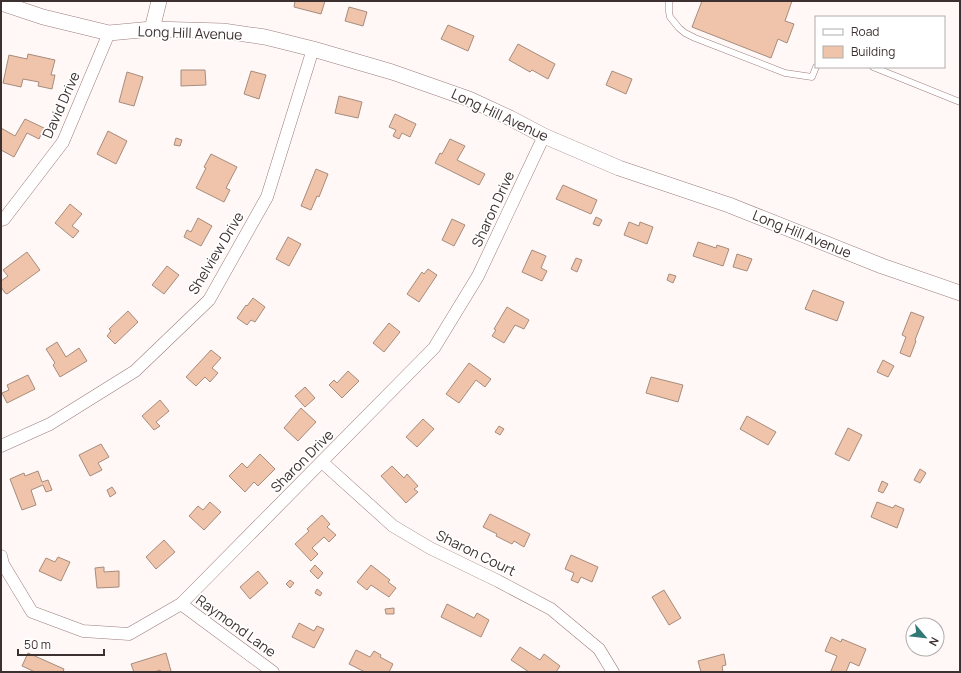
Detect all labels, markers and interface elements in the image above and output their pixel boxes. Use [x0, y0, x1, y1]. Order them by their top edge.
legend [815, 16, 945, 68]
street label: Long Hill Avenue [137, 21, 243, 44]
text: Road [851, 23, 879, 40]
text: Building [851, 43, 895, 60]
street label: David Drive [37, 68, 84, 141]
street label: Long Hill Avenue [449, 84, 552, 145]
street label: Sharon Drive [467, 168, 518, 250]
street label: Long Hill Avenue [750, 205, 854, 262]
street label: Shelview Drive [183, 208, 248, 297]
street label: Sharon Drive [266, 425, 337, 496]
street label: Sharon Court [433, 525, 520, 580]
street label: Raymond Lane [193, 590, 280, 661]
north arrow [905, 617, 945, 657]
scale bar [18, 631, 104, 657]
text: N [926, 635, 943, 649]
text: 50 m [24, 636, 51, 653]

